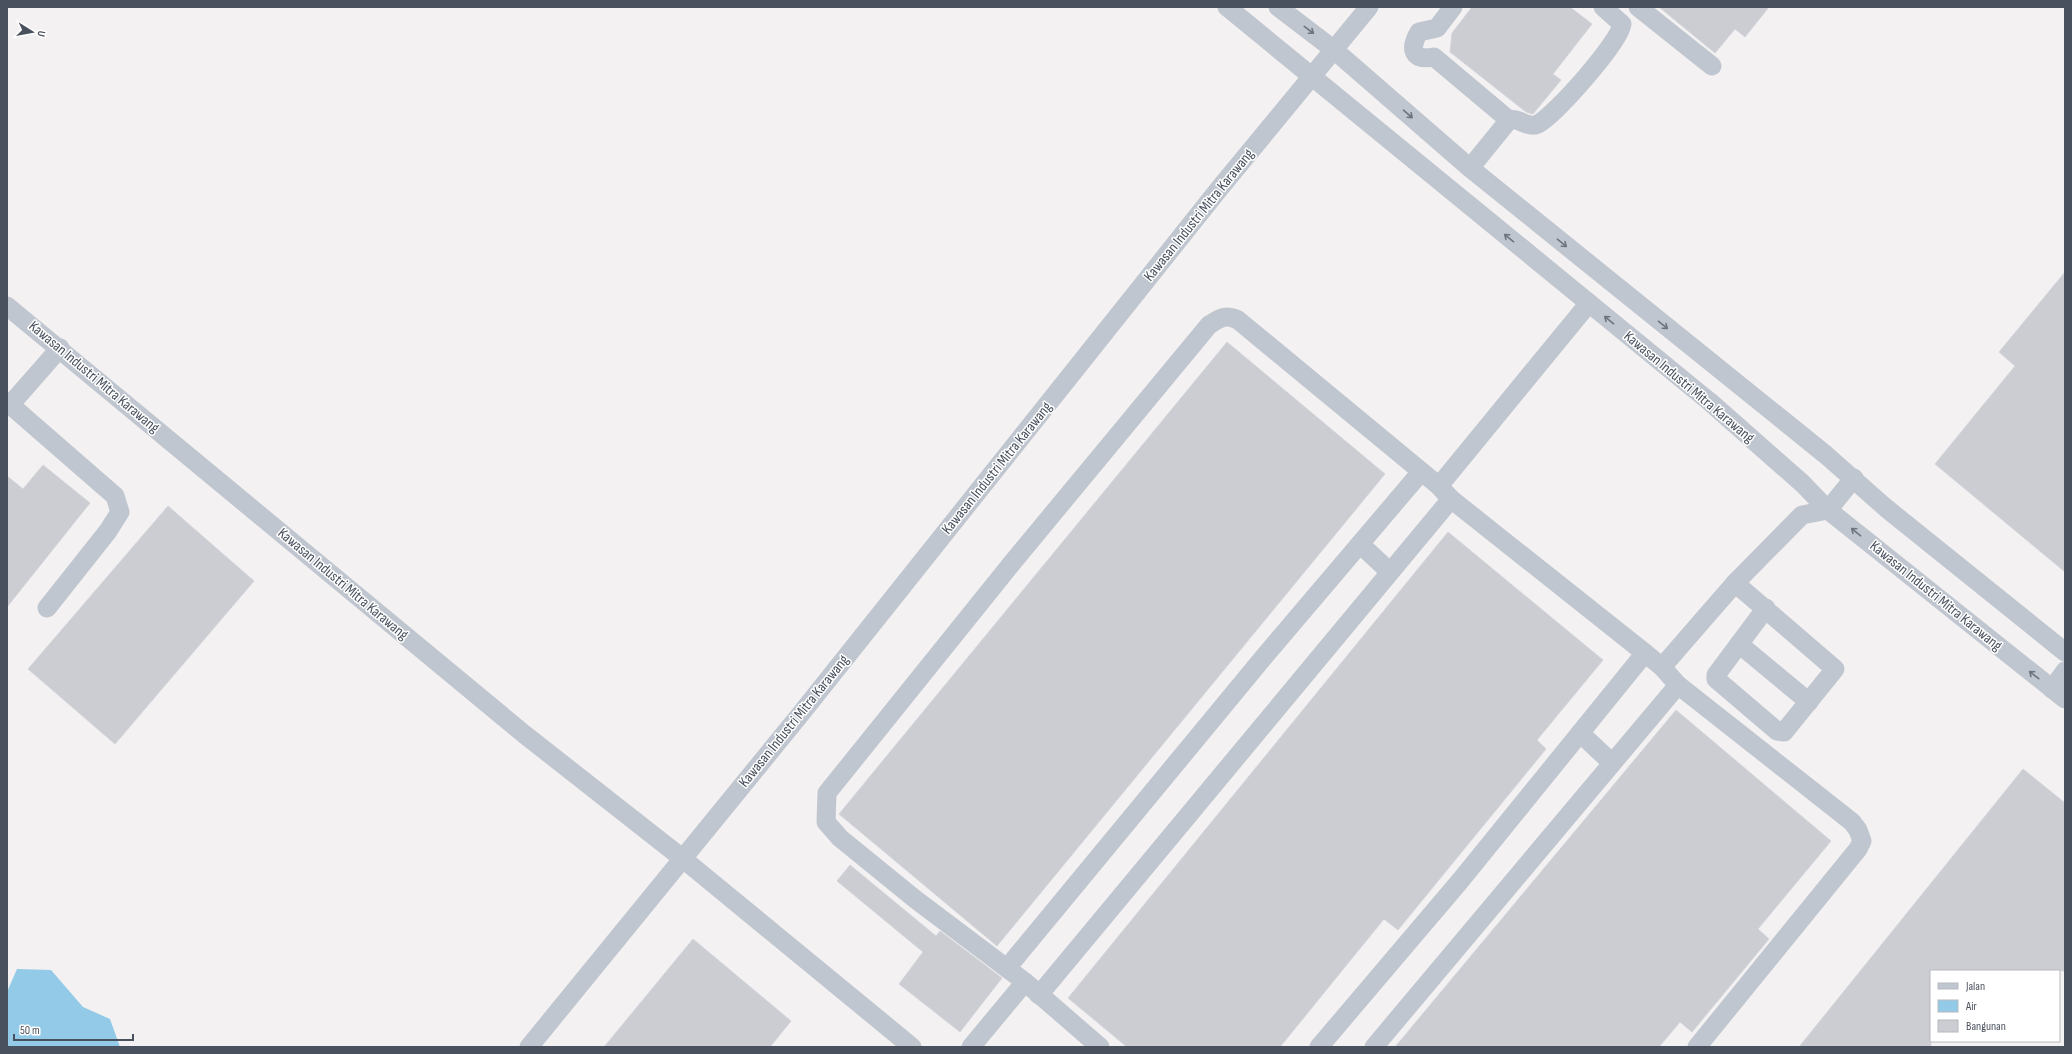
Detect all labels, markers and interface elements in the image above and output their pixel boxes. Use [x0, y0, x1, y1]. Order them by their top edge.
north arrow [12, 12, 52, 52]
one-way arrow [1304, 26, 1315, 35]
text: U [34, 30, 48, 38]
one-way arrow [1403, 110, 1414, 119]
street label: Kawasan Industri Mitra Karawang [1140, 145, 1258, 285]
one-way arrow [1503, 234, 1514, 242]
one-way arrow [1556, 238, 1567, 247]
one-way arrow [1604, 316, 1615, 324]
street label: Kawasan Industri Mitra Karawang [25, 317, 163, 437]
one-way arrow [1657, 320, 1668, 329]
street label: Kawasan Industri Mitra Karawang [1620, 327, 1758, 447]
street label: Kawasan Industri Mitra Karawang [938, 398, 1056, 538]
street label: Kawasan Industri Mitra Karawang [274, 524, 412, 644]
one-way arrow [1851, 528, 1862, 537]
street label: Kawasan Industri Mitra Karawang [1866, 537, 2006, 655]
street label: Kawasan Industri Mitra Karawang [735, 651, 853, 791]
one-way arrow [2029, 671, 2040, 680]
legend [1930, 970, 2060, 1042]
text: Jalan [1965, 979, 1985, 994]
text: Air [1965, 999, 1977, 1014]
scale bar [14, 1016, 133, 1042]
text: Bangunan [1966, 1019, 2006, 1034]
text: 50 m [20, 1023, 40, 1038]

